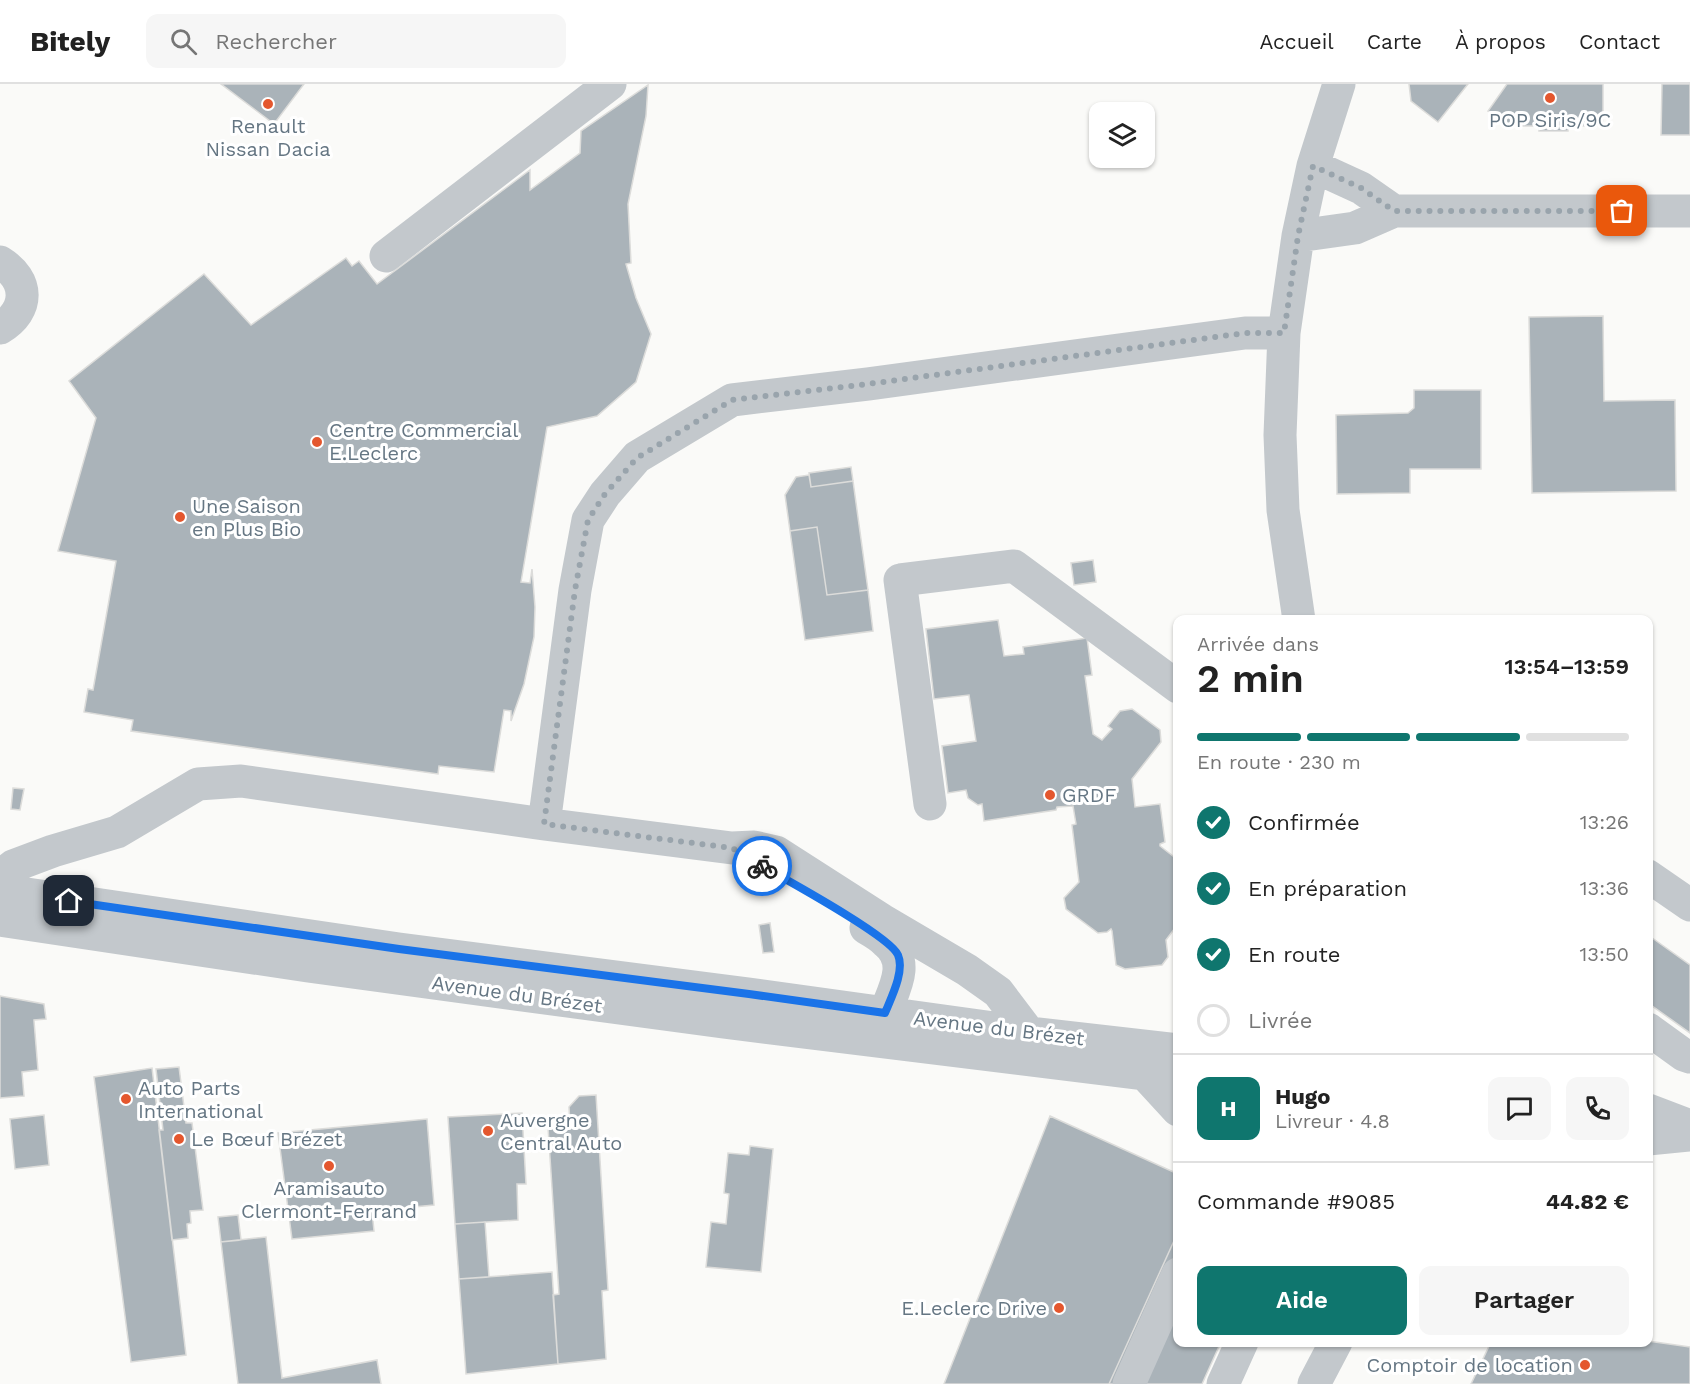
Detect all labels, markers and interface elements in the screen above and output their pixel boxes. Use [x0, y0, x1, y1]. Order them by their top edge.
search box [146, 14, 566, 68]
text: Bitely [30, 25, 110, 58]
icon: search [167, 25, 200, 58]
text: Rechercher [215, 29, 337, 54]
text: Accueil [1259, 29, 1334, 54]
text: Carte [1367, 29, 1422, 54]
text: À propos [1455, 29, 1546, 54]
text: Contact [1579, 29, 1660, 54]
marker: POP Siris/9C [1543, 91, 1557, 105]
marker: Renault Nissan Dacia [261, 97, 275, 111]
map controls [1089, 102, 1155, 168]
button: layers [1089, 102, 1155, 168]
place label: POP Siris/9C [1489, 108, 1611, 132]
place label: Renault Nissan Dacia [205, 114, 331, 161]
pin [1596, 185, 1647, 236]
icon: bag [1605, 194, 1638, 227]
place label: Centre Commercial E.Leclerc [329, 418, 518, 465]
marker: Centre Commercial E.Leclerc [310, 435, 324, 449]
place label: Une Saison en Plus Bio [192, 494, 301, 541]
marker: Une Saison en Plus Bio [173, 510, 187, 524]
text: Arrivée dans [1197, 632, 1319, 656]
text: 13:54–13:59 [1504, 654, 1629, 679]
text: 2 min [1197, 656, 1304, 701]
text: En route · 230 m [1197, 750, 1361, 774]
place label: GRDF [1062, 783, 1116, 807]
marker: GRDF [1043, 788, 1057, 802]
icon: check [1197, 806, 1230, 839]
text: Confirmée [1248, 810, 1360, 835]
text: 13:26 [1580, 810, 1629, 834]
courier [732, 836, 792, 896]
icon: bike [746, 850, 779, 883]
icon: check [1197, 872, 1230, 905]
pin [43, 875, 94, 926]
text: En préparation [1248, 876, 1407, 901]
text: 13:36 [1580, 876, 1629, 900]
icon: home [52, 884, 85, 917]
icon: check [1197, 938, 1230, 971]
text: En route [1248, 942, 1340, 967]
text: 13:50 [1580, 942, 1629, 966]
street label: Avenue du Brézet [430, 970, 604, 1018]
street label: Avenue du Brézet [912, 1006, 1086, 1050]
text: Livrée [1248, 1008, 1312, 1033]
place label: Auto Parts International [138, 1076, 263, 1123]
button: chat [1488, 1077, 1551, 1140]
button: phone [1566, 1077, 1629, 1140]
text: Hugo [1275, 1084, 1330, 1109]
marker: Auto Parts International [119, 1092, 133, 1106]
text: H [1220, 1096, 1237, 1121]
place label: Auvergne Central Auto [500, 1108, 622, 1155]
text: Livreur · 4.8 [1275, 1109, 1390, 1133]
marker: Auvergne Central Auto [481, 1124, 495, 1138]
place label: Le Bœuf Brézet [191, 1127, 343, 1151]
marker: Le Bœuf Brézet [172, 1132, 186, 1146]
marker: Aramisauto Clermont-Ferrand [322, 1159, 336, 1173]
place label: Aramisauto Clermont-Ferrand [241, 1176, 417, 1223]
text: Commande #9085 [1197, 1189, 1395, 1214]
text: 44.82 € [1546, 1189, 1629, 1214]
button: Aide [1197, 1266, 1407, 1335]
button: Partager [1419, 1266, 1629, 1335]
place label: E.Leclerc Drive [901, 1296, 1047, 1320]
marker: E.Leclerc Drive [1052, 1301, 1066, 1315]
place label: Comptoir de location [1366, 1353, 1573, 1377]
marker: Comptoir de location [1578, 1358, 1592, 1372]

